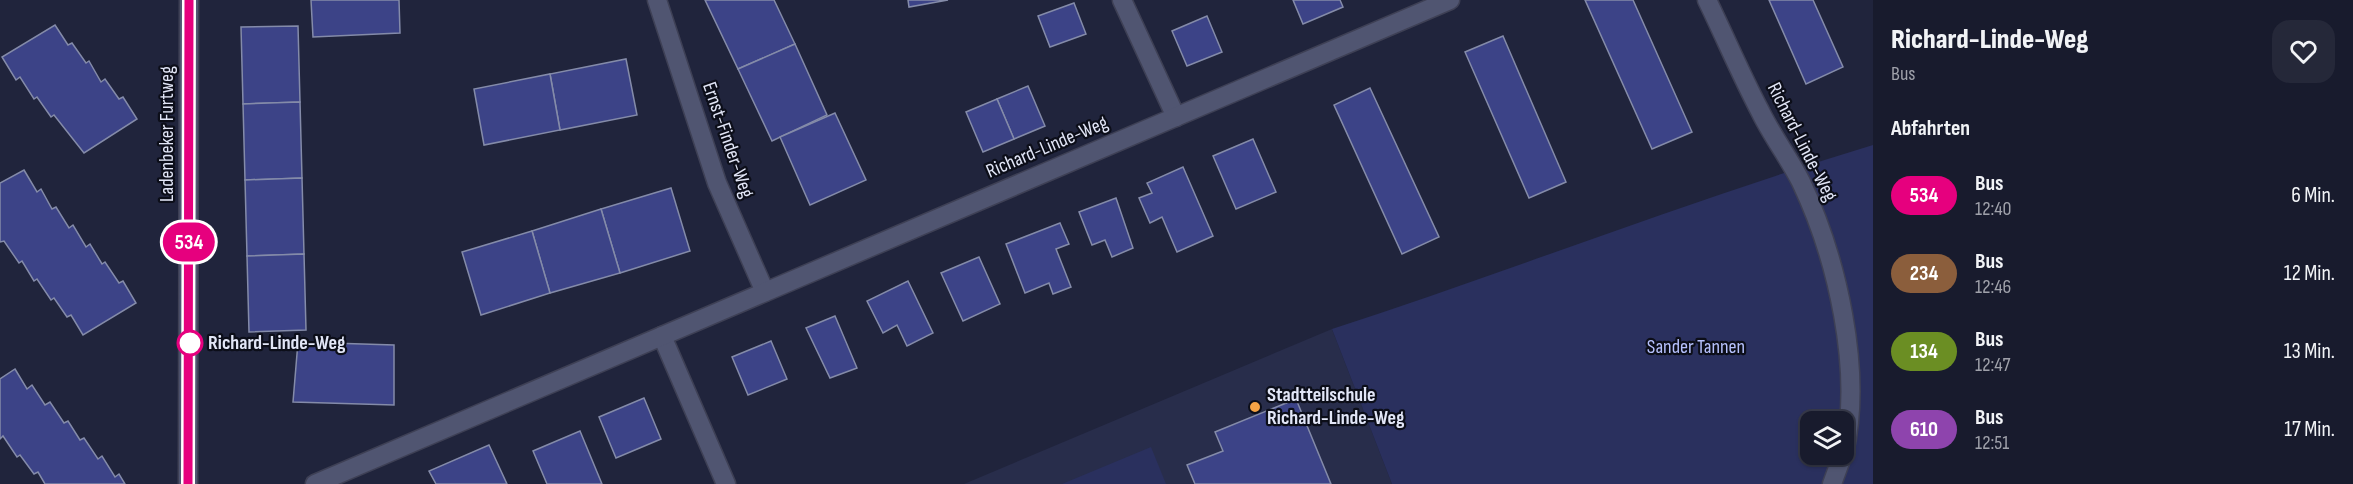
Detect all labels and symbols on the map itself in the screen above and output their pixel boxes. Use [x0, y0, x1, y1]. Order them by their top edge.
street label: Ladenbeker Furtweg [155, 66, 179, 202]
street label: Ernst-Finder-Weg [697, 79, 759, 201]
street label: Richard-Linde-Weg [1762, 79, 1842, 205]
street label: Richard-Linde-Weg [982, 111, 1112, 183]
line badge: 534 [154, 222, 224, 262]
marker: Richard-Linde-Weg [177, 330, 203, 356]
place label: Richard-Linde-Weg [208, 331, 346, 355]
park label: Sander Tannen [1647, 335, 1745, 359]
place label: Stadtteilschule Richard-Linde-Weg [1267, 383, 1405, 430]
marker: Stadtteilschule Richard-Linde-Weg [1248, 400, 1262, 414]

